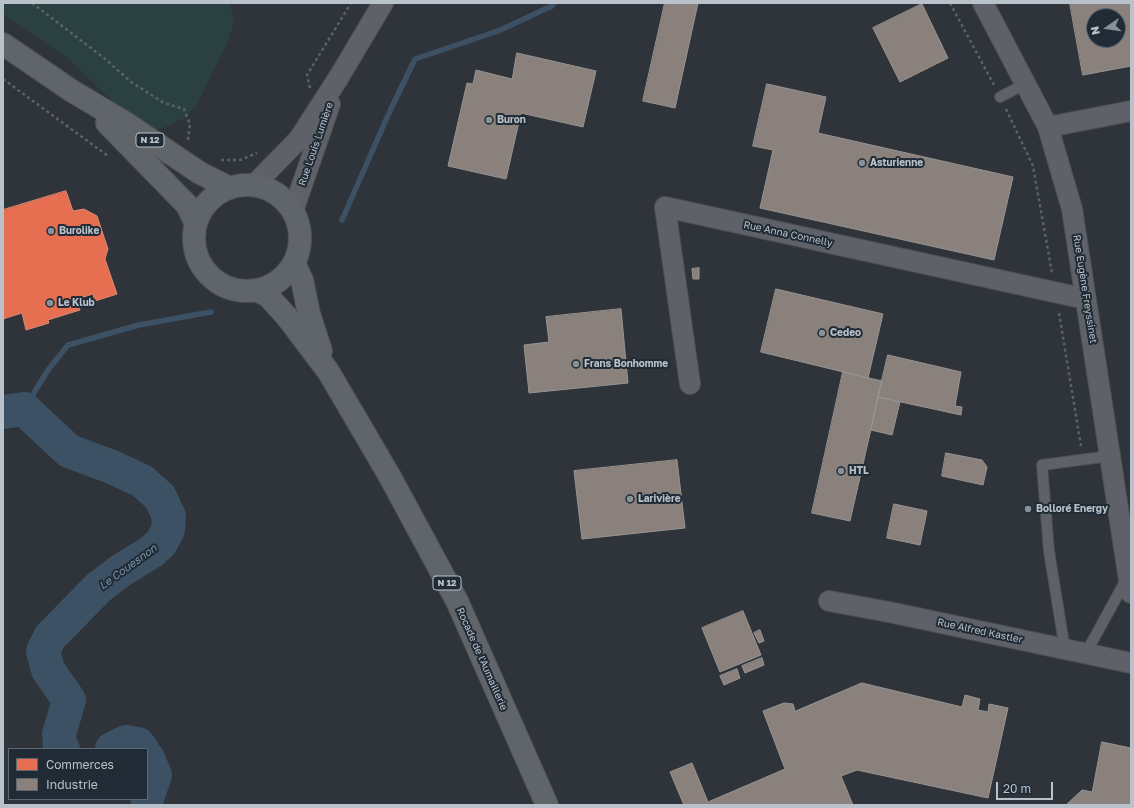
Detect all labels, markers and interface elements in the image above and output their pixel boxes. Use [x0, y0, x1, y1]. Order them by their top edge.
north arrow [1086, 8, 1126, 48]
text: N [1088, 25, 1102, 36]
street label: Rue Louis Lumière [296, 101, 336, 187]
place label: Buron [497, 114, 526, 126]
marker: Buron [484, 115, 494, 125]
road number: N 12 [136, 133, 164, 147]
place label: Asturienne [870, 157, 923, 169]
marker: Asturienne [857, 158, 867, 168]
street label: Rue Anna Connelly [742, 219, 834, 249]
place label: Burolike [59, 225, 99, 237]
marker: Burolike [46, 226, 56, 236]
street label: Rue Eugène Freyssinet [1070, 234, 1100, 344]
place label: Le Klub [58, 297, 95, 309]
marker: Le Klub [45, 298, 55, 308]
place label: Cedeo [830, 327, 861, 339]
marker: Cedeo [817, 328, 827, 338]
place label: Frans Bonhomme [584, 358, 668, 370]
marker: Frans Bonhomme [571, 359, 581, 369]
place label: HTL [849, 465, 869, 477]
marker: HTL [836, 466, 846, 476]
place label: Larivière [638, 493, 681, 505]
marker: Larivière [625, 494, 635, 504]
place label: Bolloré Energy [1036, 503, 1108, 515]
marker: Bolloré Energy [1023, 504, 1033, 514]
water label: Le Couesnon [96, 542, 160, 592]
road number: N 12 [433, 576, 461, 590]
street label: Rocade de l'Aumaillerie [454, 606, 510, 712]
street label: Rue Alfred Kastler [936, 616, 1024, 646]
legend [8, 748, 148, 800]
text: Commerces [46, 757, 114, 772]
scale bar [998, 774, 1055, 800]
text: Industrie [46, 777, 98, 792]
text: 20 m [1003, 781, 1031, 796]

